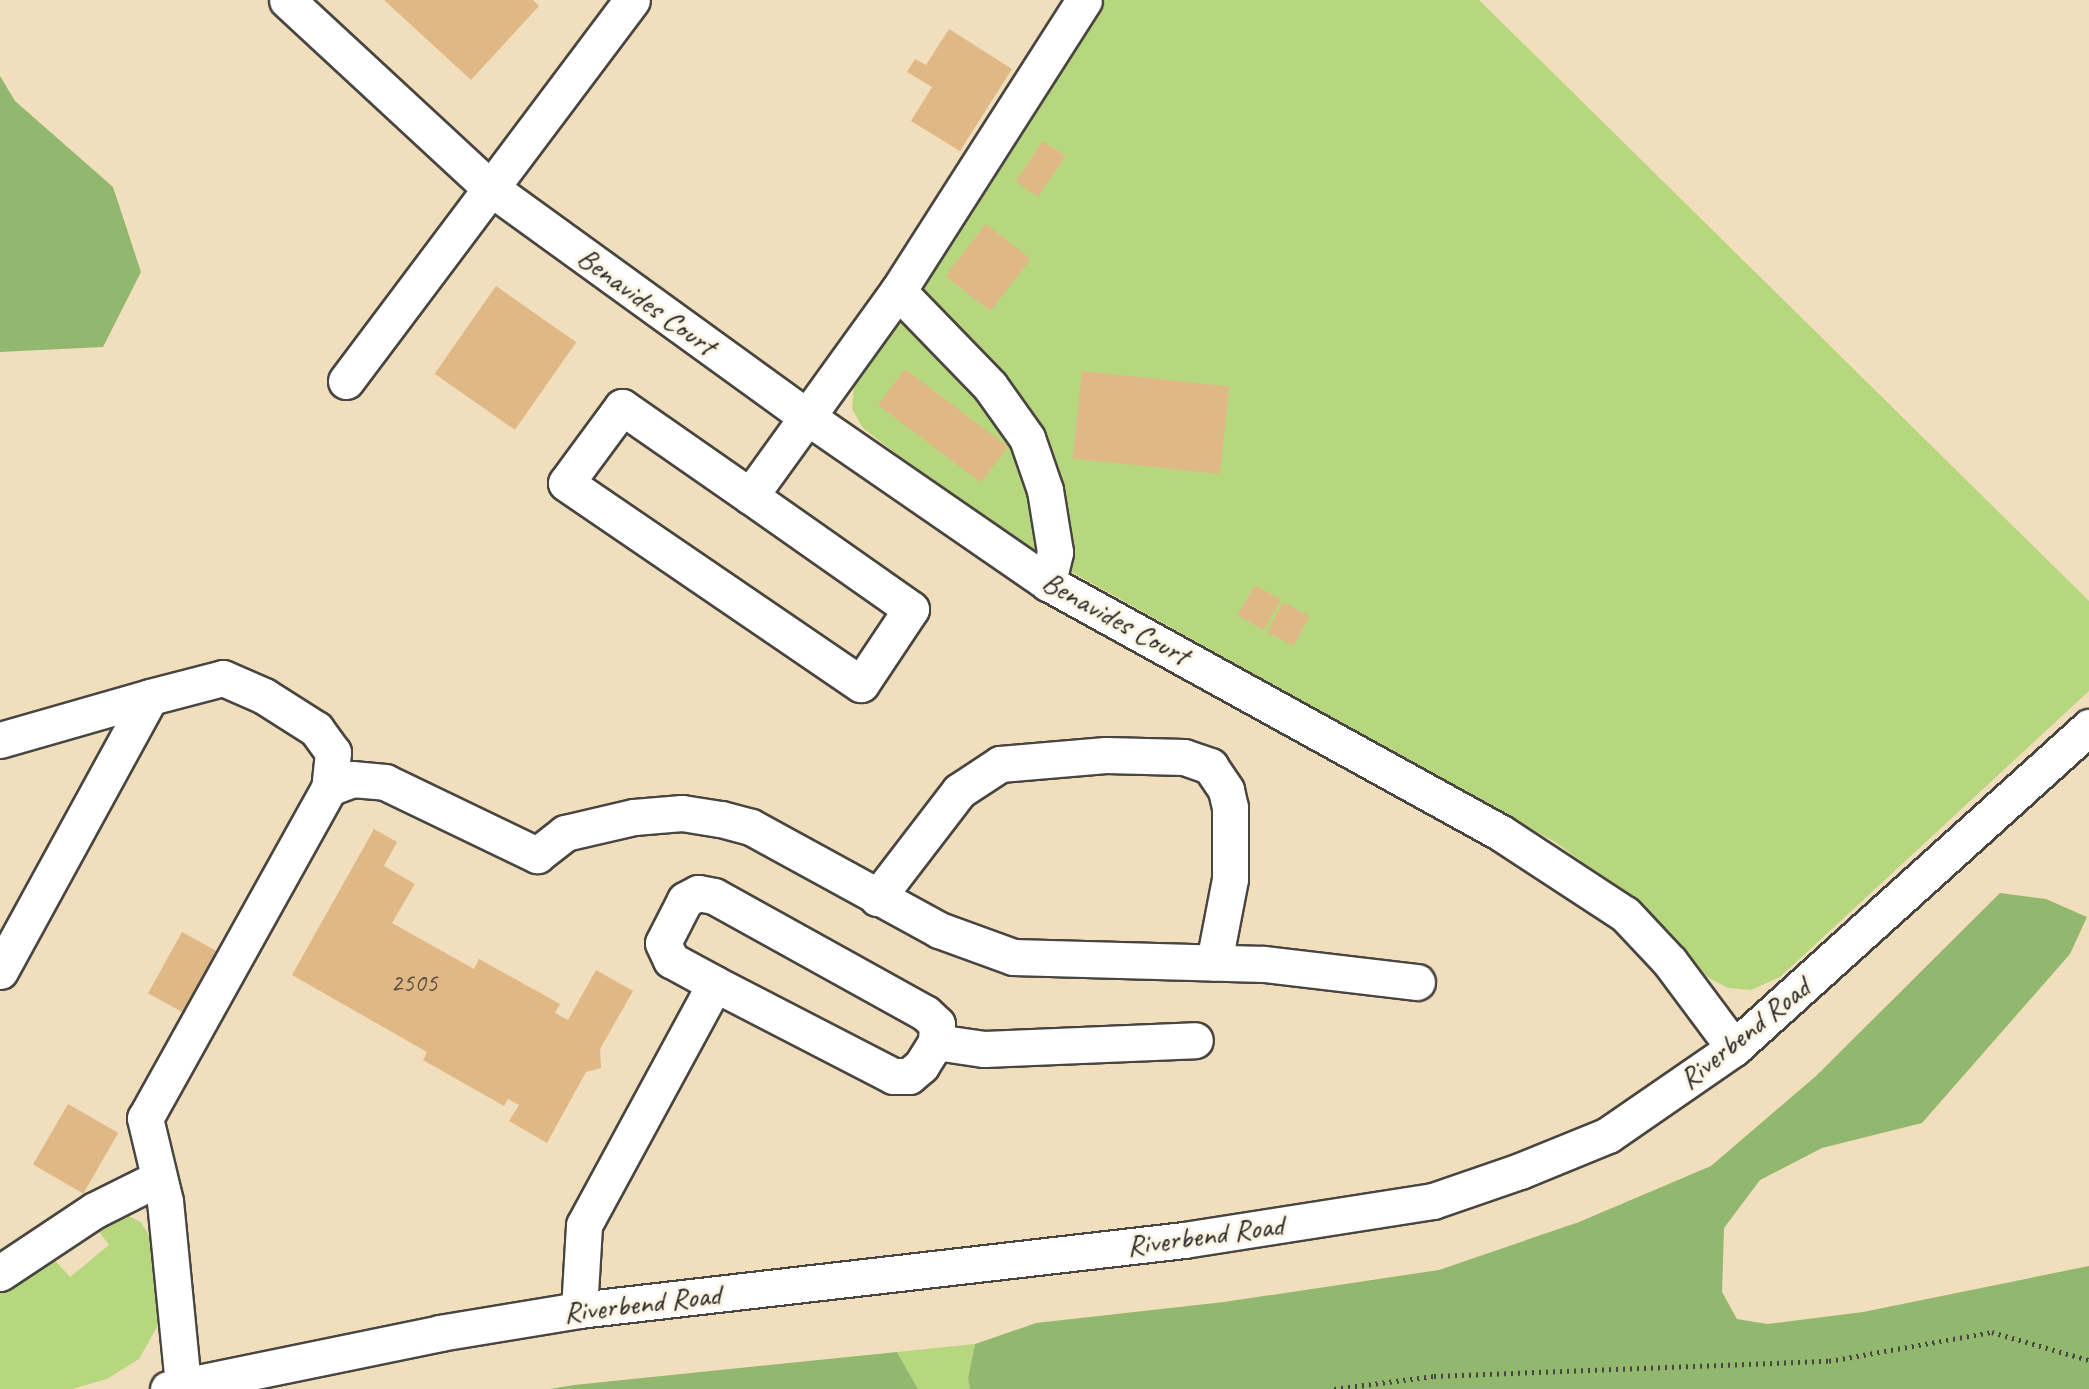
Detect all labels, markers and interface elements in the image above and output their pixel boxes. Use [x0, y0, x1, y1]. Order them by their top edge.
street label: Benavides Court [571, 239, 723, 363]
street label: Benavides Court [1036, 563, 1196, 673]
house number: 2505 [391, 967, 437, 999]
street label: Riverbend Road [1671, 969, 1817, 1097]
street label: Riverbend Road [1124, 1206, 1286, 1264]
street label: Riverbend Road [561, 1276, 723, 1330]

